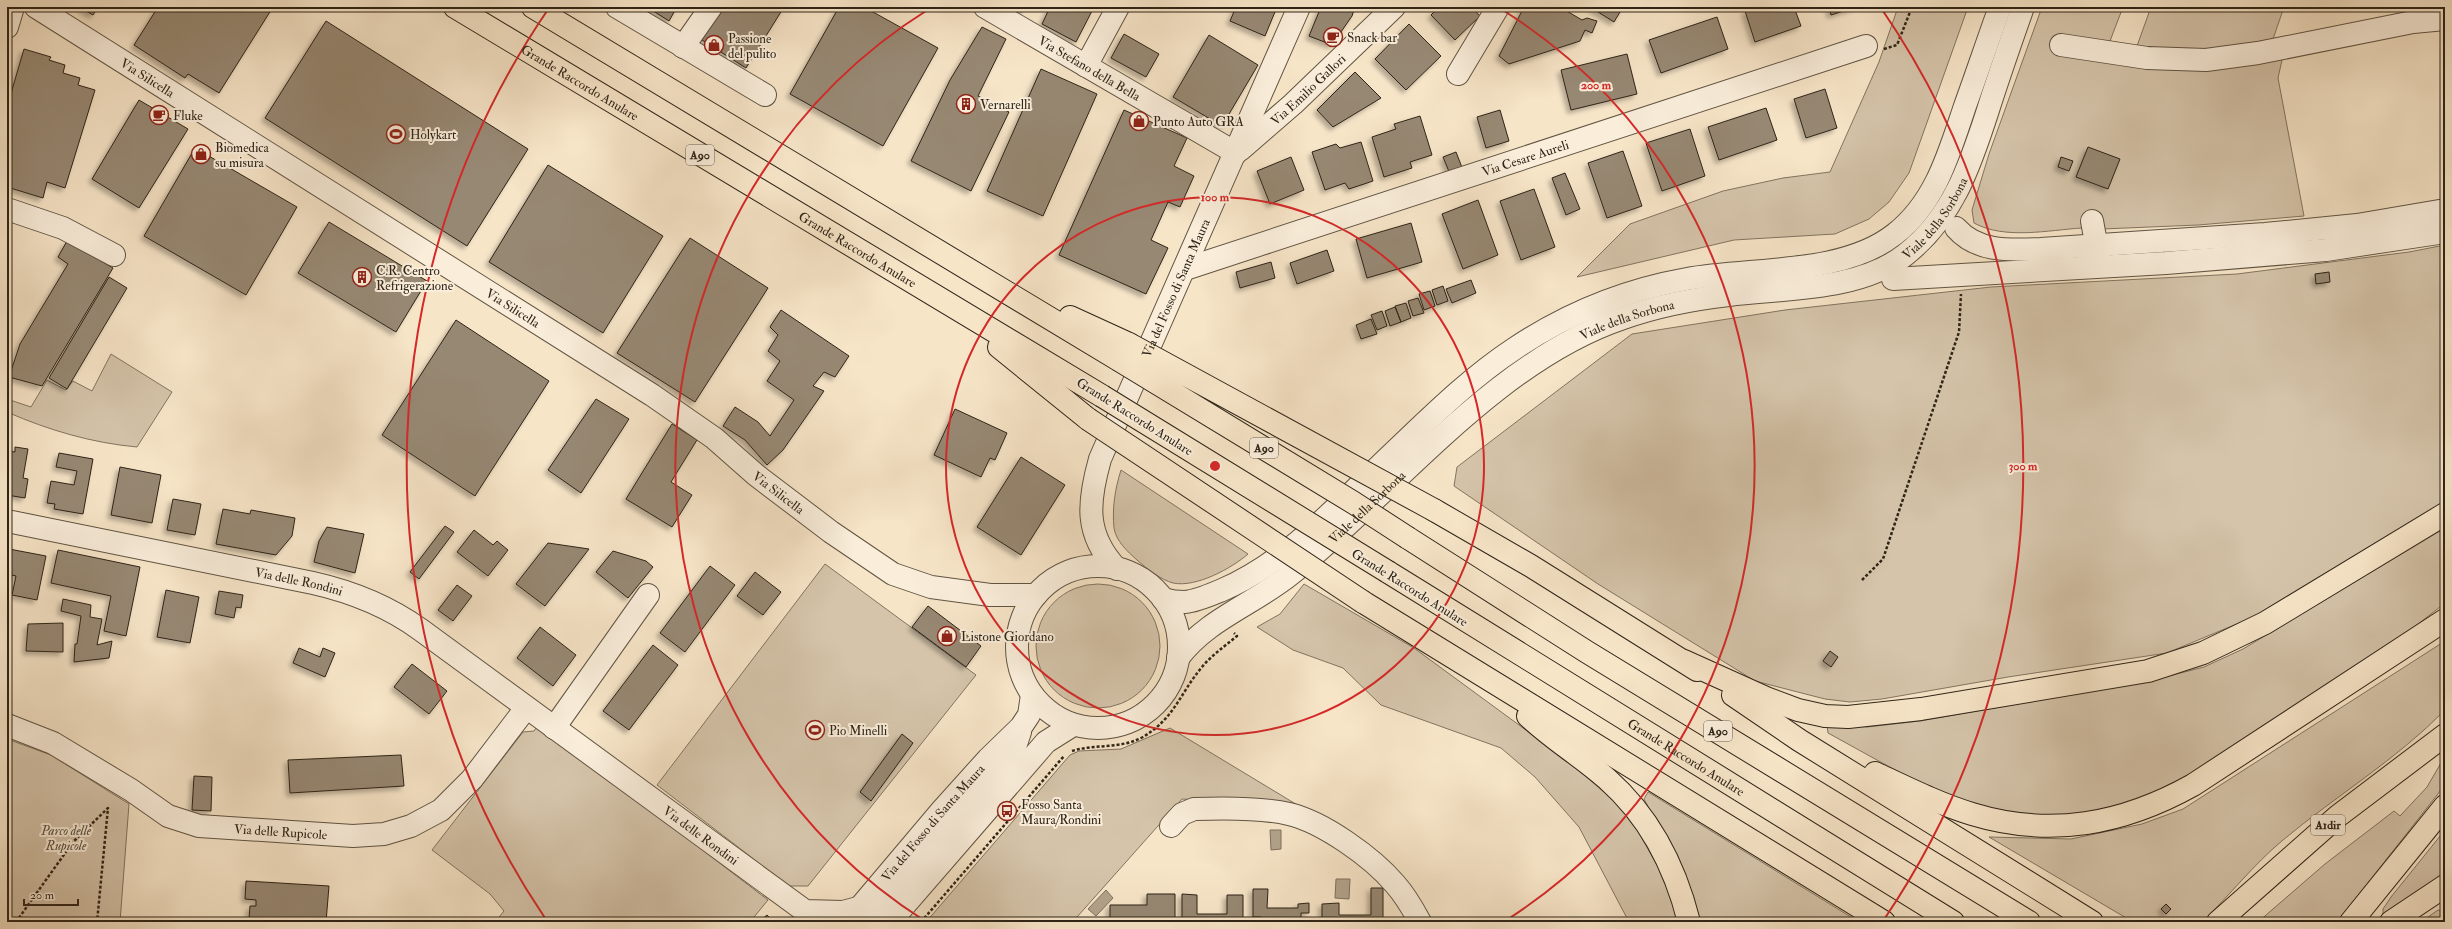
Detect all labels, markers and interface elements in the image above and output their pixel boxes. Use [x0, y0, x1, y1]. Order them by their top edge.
cafe icon: Snack bar [1322, 26, 1344, 48]
place label: Snack bar [1347, 30, 1397, 46]
place label: Passione del pulito [728, 31, 776, 63]
street label: Via Stefano della Bella [1035, 33, 1144, 105]
shop icon: Passione del pulito [703, 34, 725, 56]
street label: Grande Raccordo Anulare [518, 42, 642, 125]
street label: Via Emilio Gallori [1268, 51, 1350, 129]
street label: Via Silicella [117, 55, 178, 102]
text: 200 m [1581, 78, 1612, 93]
building icon: Vernarelli [955, 93, 977, 115]
place label: Vernarelli [980, 97, 1031, 113]
cafe icon: Fluke [148, 104, 170, 126]
place label: Fluke [173, 108, 203, 124]
shop icon: Punto Auto GRA [1128, 110, 1150, 132]
place label: Punto Auto GRA [1153, 114, 1244, 130]
sports icon: Holykart [385, 123, 407, 145]
place label: Holykart [410, 127, 456, 144]
street label: Via Cesare Aureli [1480, 137, 1572, 180]
place label: Biomedica su misura [215, 140, 270, 171]
shop icon: Biomedica su misura [190, 143, 212, 165]
road number: A90 [686, 145, 714, 165]
street label: Viale della Sorbona [1899, 175, 1972, 263]
text: 100 m [1201, 190, 1230, 205]
street label: Grande Raccordo Anulare [796, 209, 920, 292]
street label: Via del Fosso di Santa Maura [1139, 216, 1214, 360]
place label: C.R. Centro Refrigerazione [376, 263, 454, 294]
building icon: C.R. Centro Refrigerazione [351, 266, 373, 288]
street label: Via Silicella [483, 285, 543, 332]
street label: Viale della Sorbona [1577, 297, 1676, 344]
street label: Grande Raccordo Anulare [1073, 374, 1196, 460]
road number: A90 [1250, 438, 1278, 458]
centre of rings [1208, 459, 1222, 473]
text: 300 m [2009, 459, 2038, 474]
street label: Viale della Sorbona [1326, 467, 1410, 547]
street label: Via Silicella [749, 468, 808, 518]
street label: Grande Raccordo Anulare [1348, 545, 1471, 631]
street label: Via delle Rondini [253, 564, 345, 600]
shop icon: Listone Giordano [936, 625, 958, 647]
place label: Listone Giordano [961, 629, 1054, 645]
street label: Grande Raccordo Anulare [1624, 715, 1748, 800]
sports icon: Pio Minelli [804, 719, 826, 741]
road number: A90 [1704, 721, 1732, 741]
place label: Pio Minelli [829, 723, 888, 739]
street label: Via del Fosso di Santa Maura [878, 761, 989, 885]
place label: Fosso Santa Maura/Rondini [1021, 797, 1102, 828]
bus stop icon: Fosso Santa Maura/Rondini [996, 800, 1018, 822]
street label: Via delle Rondini [660, 803, 742, 869]
road number: A1dir [2311, 815, 2345, 835]
street label: Via delle Rupicole [233, 821, 328, 843]
park label: Parco delle Rupicole [40, 823, 92, 854]
scale bar [24, 881, 78, 907]
text: 20 m [30, 888, 55, 903]

